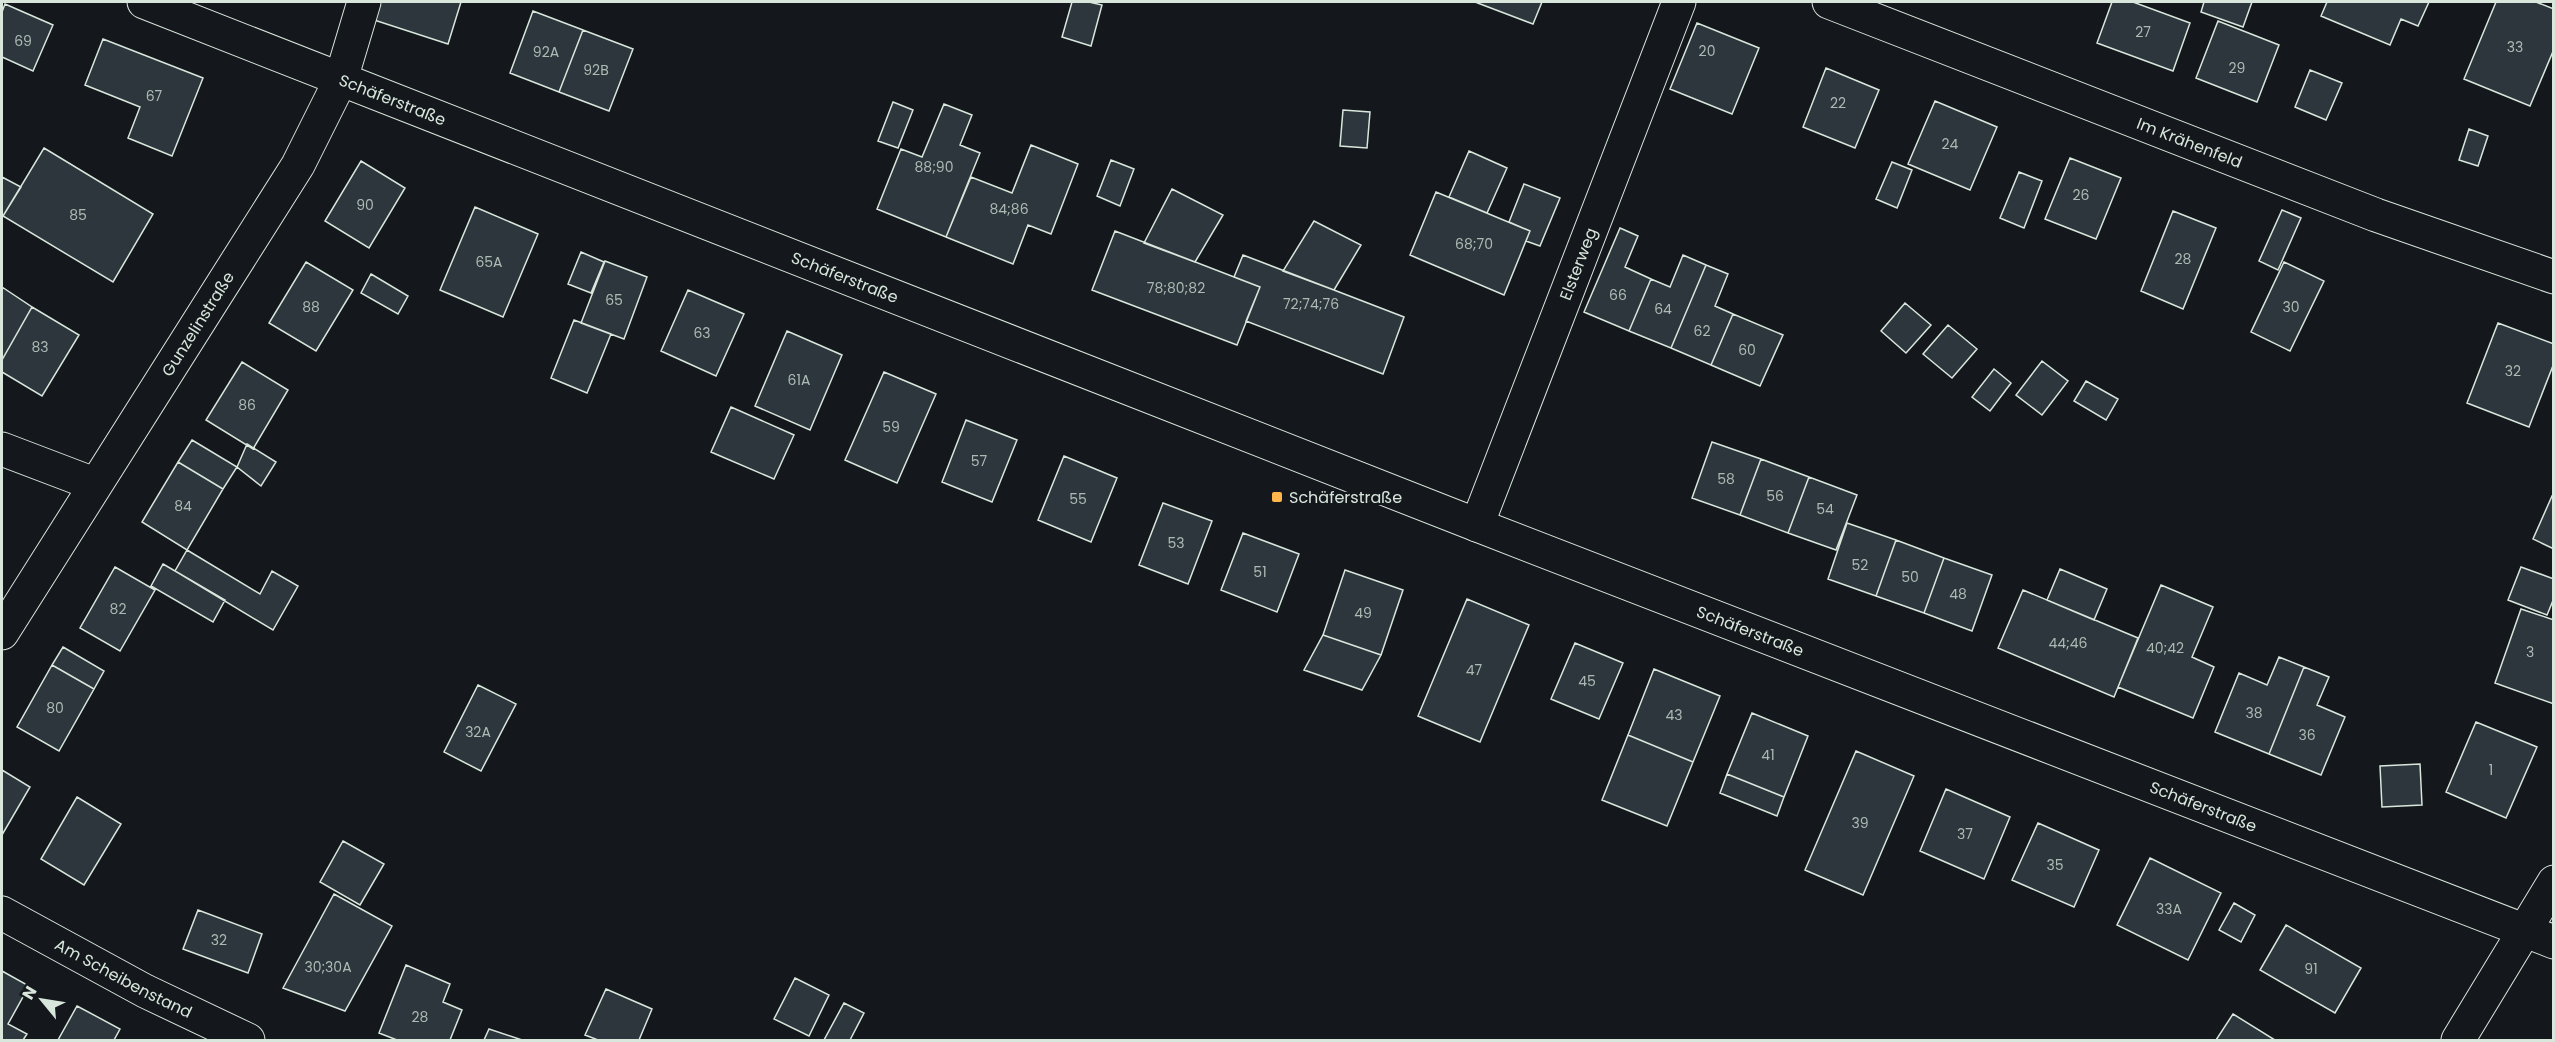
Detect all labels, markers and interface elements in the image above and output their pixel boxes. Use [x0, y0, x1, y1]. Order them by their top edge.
house number: 27 [2135, 22, 2151, 42]
house number: 69 [14, 31, 32, 51]
house number: 33 [2507, 37, 2523, 57]
house number: 20 [1699, 41, 1715, 61]
house number: 92A [533, 42, 559, 62]
house number: 29 [2229, 58, 2245, 78]
house number: 92B [583, 60, 609, 80]
street label: Schäferstraße [336, 68, 450, 131]
house number: 67 [146, 86, 163, 106]
house number: 22 [1830, 93, 1846, 113]
street label: Im Krähenfeld [2134, 111, 2246, 173]
house number: 24 [1942, 134, 1959, 154]
house number: 88;90 [915, 157, 953, 177]
house number: 26 [2073, 185, 2090, 205]
house number: 90 [356, 195, 374, 215]
house number: 84;86 [989, 199, 1029, 219]
house number: 85 [69, 205, 87, 225]
street label: Elsterweg [1553, 224, 1602, 303]
house number: 68;70 [1455, 234, 1493, 254]
street label: Schäferstraße [788, 246, 902, 308]
house number: 28 [2175, 249, 2192, 269]
house number: 65A [475, 252, 503, 272]
street label: Gunzelinstraße [156, 267, 239, 381]
house number: 78;80;82 [1147, 278, 1205, 298]
house number: 66 [1609, 285, 1627, 305]
house number: 65 [605, 290, 623, 310]
house number: 72;74;76 [1283, 294, 1339, 314]
house number: 88 [302, 297, 320, 317]
house number: 30 [2282, 297, 2300, 317]
house number: 64 [1654, 299, 1672, 319]
house number: 62 [1694, 321, 1710, 341]
house number: 63 [693, 323, 711, 343]
house number: 83 [31, 337, 49, 357]
house number: 60 [1738, 340, 1756, 360]
house number: 32 [2505, 361, 2521, 381]
house number: 61A [788, 370, 810, 390]
house number: 86 [238, 395, 256, 415]
house number: 59 [882, 417, 900, 437]
house number: 57 [971, 451, 988, 471]
house number: 58 [1717, 469, 1735, 489]
place label: Schäferstraße [1289, 486, 1402, 509]
house number: 56 [1766, 486, 1784, 506]
house number: 55 [1069, 489, 1087, 509]
marker: Schäferstraße [1270, 490, 1284, 504]
house number: 84 [174, 496, 192, 516]
house number: 54 [1816, 499, 1834, 519]
house number: 53 [1167, 533, 1185, 553]
house number: 52 [1852, 555, 1868, 575]
house number: 51 [1253, 562, 1267, 582]
house number: 50 [1901, 567, 1919, 587]
house number: 48 [1949, 584, 1967, 604]
house number: 82 [110, 599, 126, 619]
street label: Schäferstraße [1693, 600, 1807, 662]
house number: 49 [1354, 603, 1372, 623]
house number: 44;46 [2048, 633, 2088, 653]
house number: 40;42 [2146, 638, 2184, 658]
house number: 3 [2526, 642, 2534, 662]
house number: 47 [1466, 660, 1483, 680]
house number: 45 [1578, 671, 1596, 691]
house number: 80 [46, 698, 64, 718]
house number: 38 [2245, 703, 2263, 723]
house number: 43 [1665, 705, 1683, 725]
house number: 32A [465, 722, 491, 742]
house number: 36 [2298, 725, 2316, 745]
house number: 41 [1761, 745, 1775, 765]
house number: 1 [2489, 760, 2493, 780]
street label: Schäferstraße [2147, 775, 2261, 837]
house number: 39 [1851, 813, 1869, 833]
house number: 37 [1957, 824, 1973, 844]
house number: 35 [2046, 855, 2064, 875]
house number: 33A [2156, 899, 2182, 919]
house number: 32 [211, 930, 227, 950]
street label: Am Scheibenstand [51, 933, 196, 1023]
house number: 30;30A [304, 957, 352, 977]
house number: 91 [2304, 959, 2318, 979]
north arrow [12, 970, 72, 1030]
text: N [16, 982, 42, 1004]
house number: 28 [412, 1007, 429, 1027]

